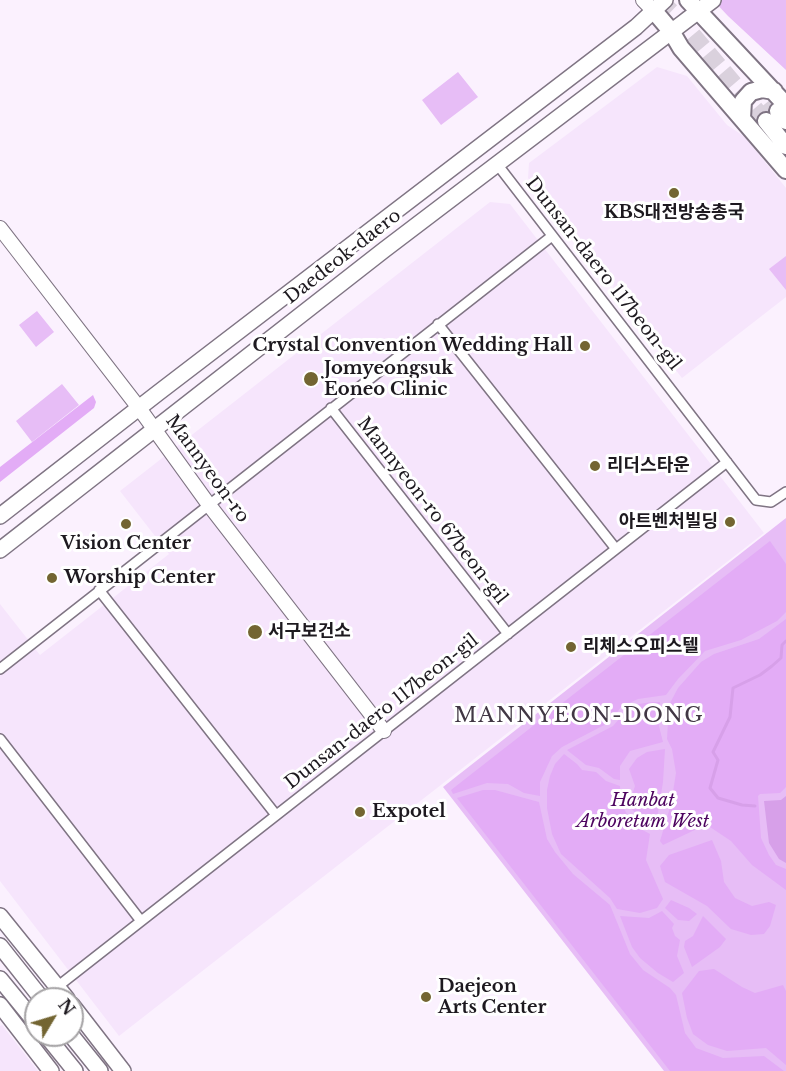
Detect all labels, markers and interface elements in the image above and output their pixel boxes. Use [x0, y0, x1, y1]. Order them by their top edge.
street label: Dunsan-daero 117beon-gil [521, 173, 685, 375]
marker: KBS대전방송총국 [667, 186, 681, 200]
place label: KBS대전방송총국 [604, 202, 744, 224]
street label: Daedeok-daero [281, 205, 405, 309]
place label: Crystal Convention Wedding Hall [253, 335, 573, 357]
marker: Crystal Convention Wedding Hall [578, 339, 592, 353]
place label: Jomyeongsuk Eoneo Clinic [324, 358, 453, 400]
marker: Jomyeongsuk Eoneo Clinic [302, 370, 320, 388]
street label: Mannyeon-ro [161, 411, 253, 527]
street label: Mannyeon-ro 67beon-gil [352, 413, 512, 609]
place label: 리더스타운 [607, 455, 690, 477]
marker: 리더스타운 [588, 459, 602, 473]
place label: 아트벤처빌딩 [619, 511, 718, 533]
marker: 아트벤처빌딩 [723, 515, 737, 529]
marker: Vision Center [119, 517, 133, 531]
place label: Vision Center [61, 533, 191, 555]
place label: Worship Center [64, 567, 215, 589]
marker: Worship Center [45, 571, 59, 585]
place label: 서구보건소 [268, 621, 351, 643]
marker: 서구보건소 [246, 623, 264, 641]
street label: Dunsan-daero 117beon-gil [281, 630, 483, 794]
place label: 리체스오피스텔 [583, 636, 699, 658]
marker: 리체스오피스텔 [564, 640, 578, 654]
district label: MANNYEON-DONG [454, 703, 704, 729]
park label: Hanbat Arboretum West [577, 790, 709, 832]
place label: Expotel [372, 801, 446, 823]
marker: Expotel [353, 805, 367, 819]
place label: Daejeon Arts Center [438, 976, 546, 1018]
north arrow [24, 987, 84, 1047]
marker: Daejeon Arts Center [419, 990, 433, 1004]
text: N [54, 995, 79, 1019]

